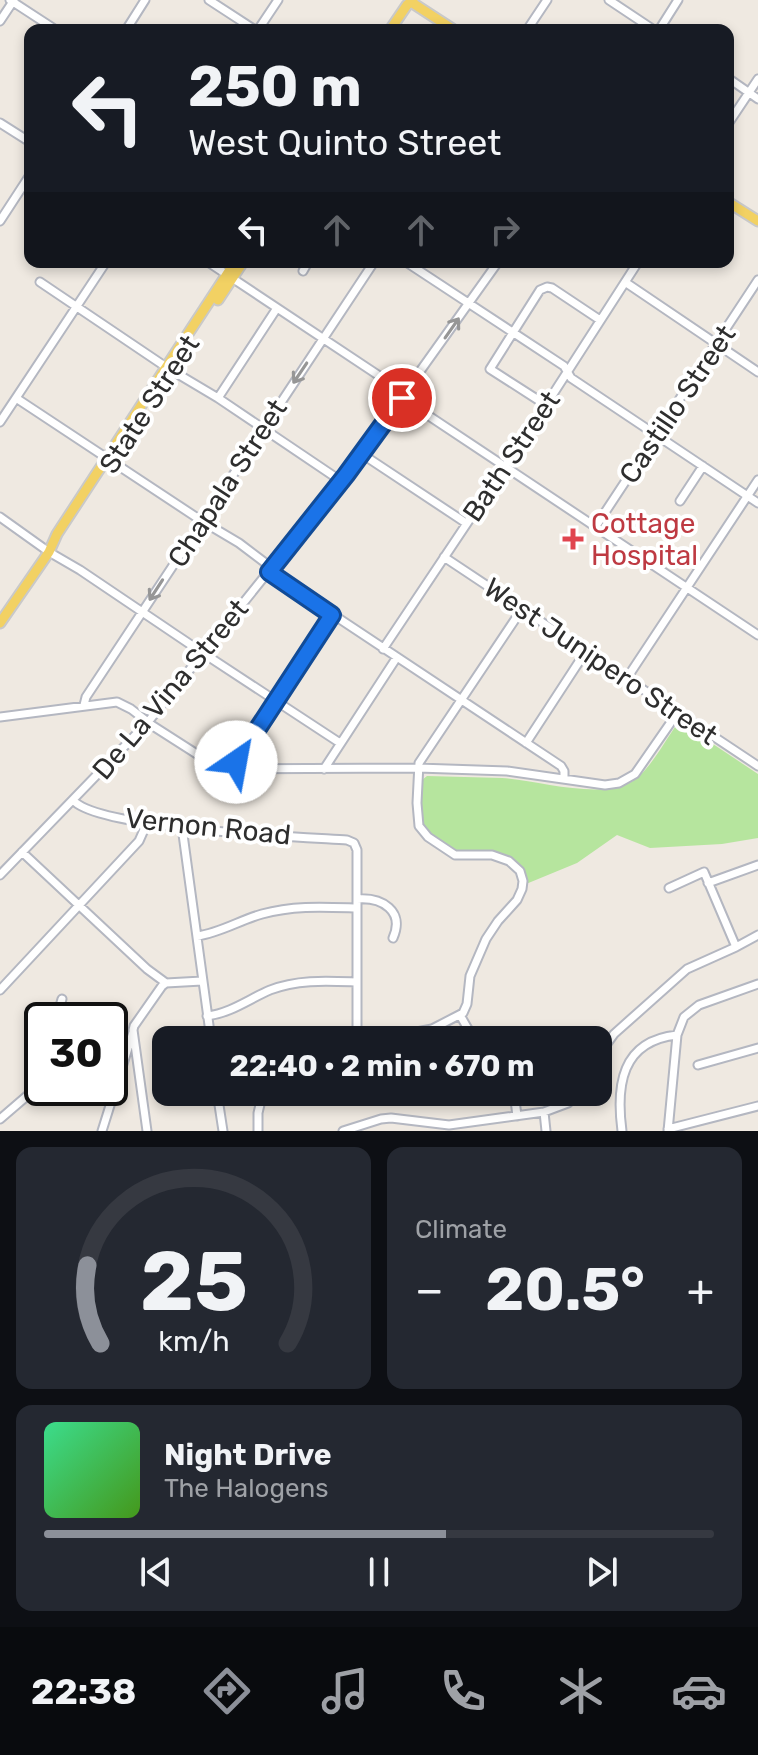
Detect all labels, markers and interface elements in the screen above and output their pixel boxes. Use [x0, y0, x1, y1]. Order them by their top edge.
text: 250 m [188, 54, 362, 120]
icon: left [56, 56, 160, 160]
text: West Quinto Street [188, 121, 501, 164]
icon: left [231, 208, 275, 252]
icon: ahead [315, 208, 359, 252]
icon: ahead [399, 208, 443, 252]
icon: right [483, 208, 527, 252]
one-way arrow [444, 317, 460, 339]
street label: Castillo Street [612, 319, 742, 490]
street label: State Street [93, 329, 206, 480]
one-way arrow [291, 362, 308, 384]
pin [368, 364, 436, 432]
icon: arrive [380, 376, 424, 420]
street label: Bath Street [456, 385, 567, 528]
street label: Chapala Street [161, 393, 294, 573]
place label: Cottage Hospital [591, 507, 698, 572]
marker: Cottage Hospital [562, 528, 584, 550]
street label: West Junipero Street [478, 571, 724, 752]
one-way arrow [148, 579, 165, 601]
street label: De La Vina Street [86, 593, 255, 786]
position arrow [194, 720, 278, 804]
street label: Vernon Road [123, 801, 292, 852]
speed limit sign: 30 [24, 1002, 128, 1106]
text: 22:40 · 2 min · 670 m [229, 1048, 535, 1084]
text: Climate [415, 1214, 507, 1245]
text: 25 [140, 1232, 247, 1331]
text: 20.5° [485, 1254, 645, 1325]
text: − [415, 1264, 444, 1316]
text: + [687, 1264, 714, 1316]
text: km/h [158, 1324, 229, 1358]
text: Night Drive [164, 1437, 332, 1473]
text: The Halogens [164, 1473, 329, 1504]
icon: previous [134, 1550, 178, 1594]
icon: pause [357, 1550, 401, 1594]
icon: next [580, 1550, 624, 1594]
icon: directions [199, 1663, 255, 1719]
icon: music [317, 1663, 373, 1719]
icon: phone [435, 1663, 491, 1719]
icon: climate [553, 1663, 609, 1719]
icon: car [671, 1663, 727, 1719]
text: 22:38 [31, 1670, 136, 1713]

